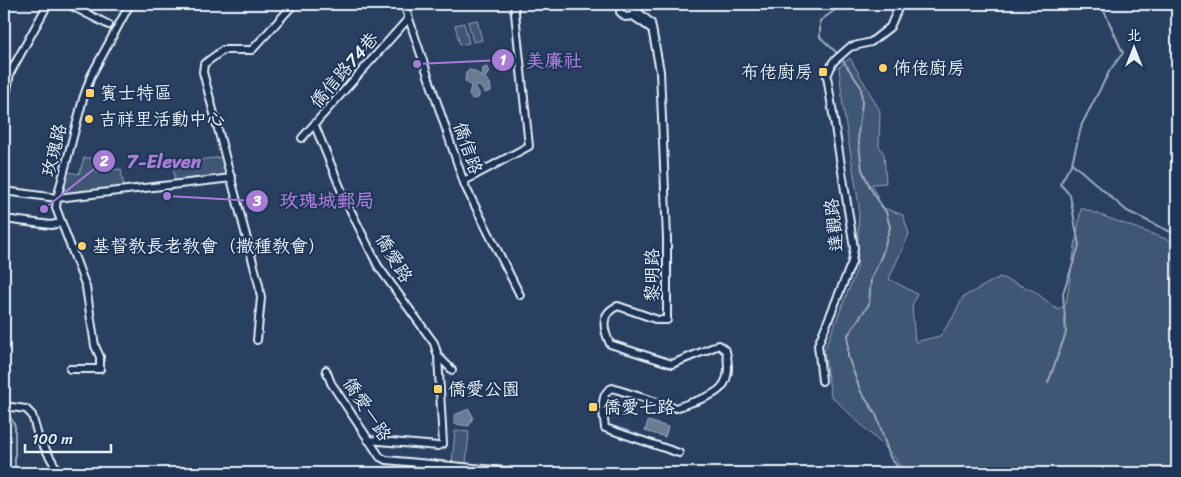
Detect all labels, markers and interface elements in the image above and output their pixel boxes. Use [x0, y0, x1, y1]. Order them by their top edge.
north arrow [1108, 22, 1158, 72]
text: 北 [1127, 23, 1141, 48]
street label: 僑信路74巷 [301, 24, 387, 116]
callout: 美廉社 [490, 43, 592, 77]
text: 美廉社 [525, 44, 583, 77]
text: 1 [500, 47, 507, 73]
place label: 佈佬廚房 [893, 52, 965, 84]
place label: 布佬廚房 [741, 56, 813, 88]
marker: 佈佬廚房 [877, 62, 889, 74]
marker: 布佬廚房 [817, 66, 829, 78]
place label: 賓士特區 [100, 77, 172, 109]
marker: 賓士特區 [84, 87, 96, 99]
place label: 吉祥里活動中心 [99, 103, 225, 135]
marker: 吉祥里活動中心 [83, 113, 95, 125]
street label: 僑信路 [444, 117, 492, 179]
street label: 玫瑰路 [32, 120, 76, 180]
callout: 7-Eleven [92, 144, 211, 178]
text: 7-Eleven [127, 145, 202, 178]
text: 2 [99, 148, 109, 174]
callout: 玫瑰城郵局 [245, 184, 385, 218]
text: 玫瑰城郵局 [279, 184, 375, 217]
text: 3 [252, 188, 262, 214]
street label: 達觀路 [815, 196, 853, 254]
street label: 僑愛路 [366, 227, 422, 289]
place label: 基督教長老教會（撒種教會） [92, 230, 326, 262]
marker: 基督教長老教會（撒種教會） [76, 240, 88, 252]
street label: 黎明路 [636, 248, 668, 302]
street label: 僑愛一路 [334, 370, 400, 448]
place label: 僑愛公園 [448, 373, 520, 405]
marker: 僑愛公園 [432, 383, 444, 395]
place label: 僑愛七路 [603, 391, 675, 423]
marker: 僑愛七路 [587, 401, 599, 413]
scale bar [25, 422, 111, 454]
text: 100 m [32, 426, 73, 452]

